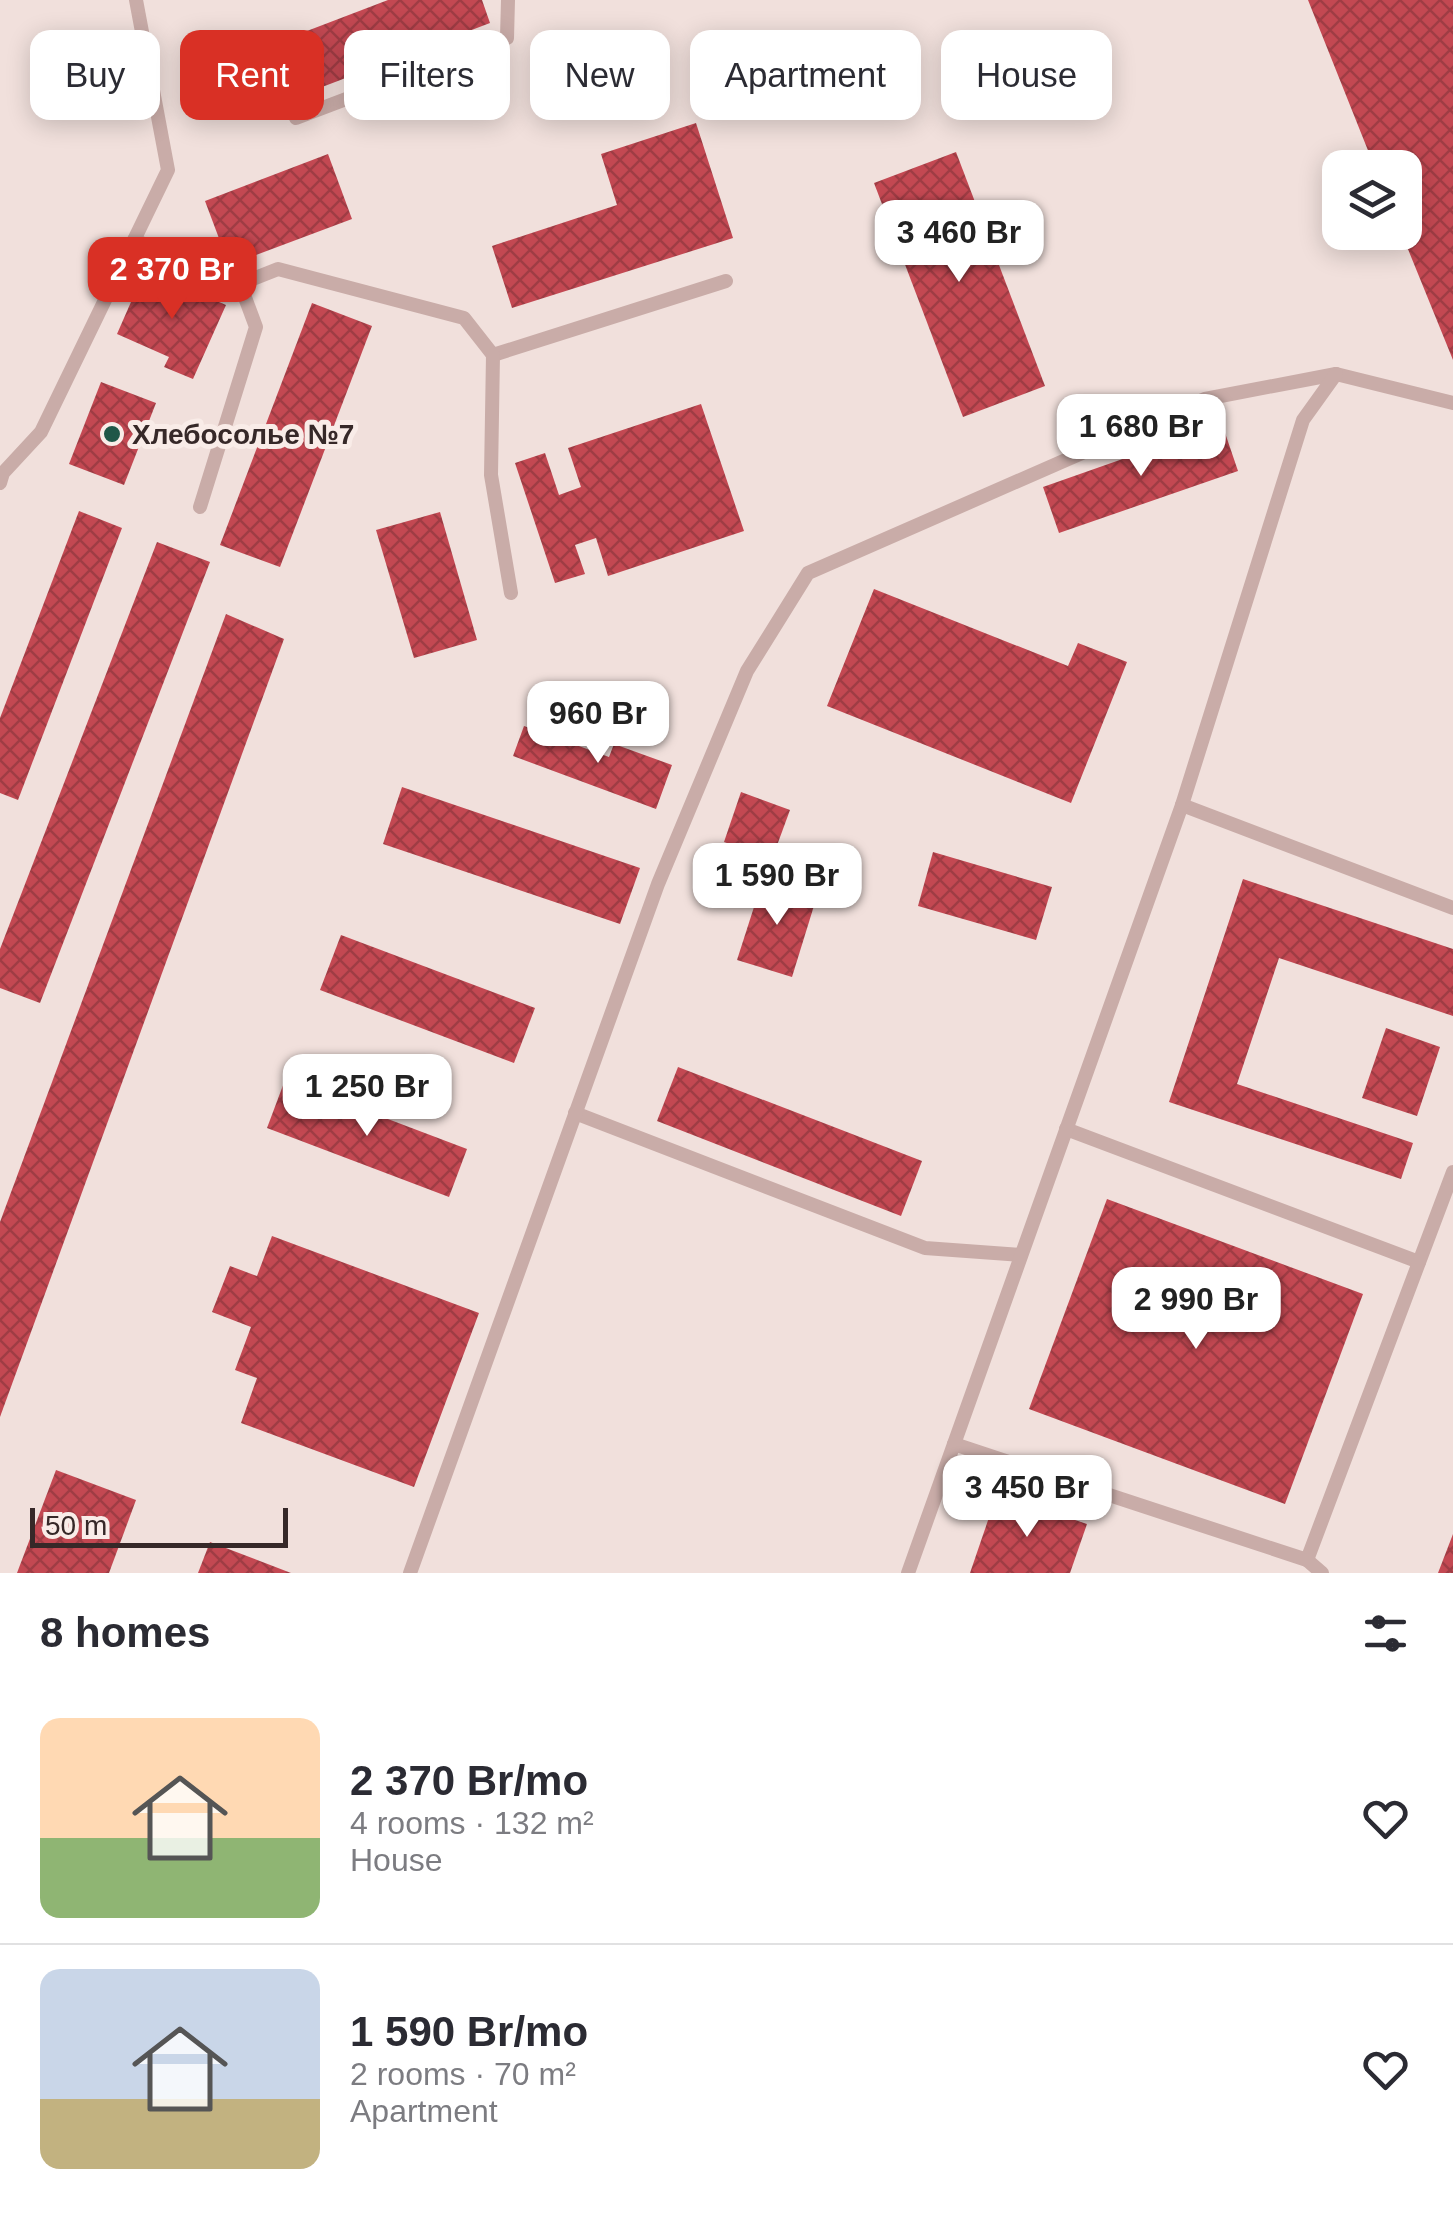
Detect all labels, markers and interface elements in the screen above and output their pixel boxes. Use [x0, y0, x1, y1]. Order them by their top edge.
chip: Buy [30, 30, 160, 120]
chip: Rent [180, 30, 324, 120]
chip: Filters [344, 30, 510, 120]
chip: New [530, 30, 670, 120]
chip: Apartment [690, 30, 921, 120]
chip: House [941, 30, 1112, 120]
map controls [1322, 150, 1422, 250]
button: layers [1322, 150, 1422, 250]
pin: 3 460 Br [856, 200, 1062, 285]
text: 3 460 Br [897, 214, 1021, 250]
pin: 2 370 Br [69, 237, 275, 322]
text: 2 370 Br [110, 251, 234, 287]
pin: 1 680 Br [1038, 394, 1244, 479]
text: 1 680 Br [1079, 408, 1203, 444]
place label: Хлебосолье №7 [132, 419, 354, 450]
marker: Хлебосолье №7 [101, 423, 123, 445]
pin: 960 Br [517, 681, 679, 766]
text: 960 Br [549, 695, 647, 731]
pin: 1 590 Br [674, 843, 880, 928]
text: 1 590 Br [715, 857, 839, 893]
pin: 1 250 Br [264, 1054, 470, 1139]
text: 1 250 Br [305, 1068, 429, 1104]
pin: 2 990 Br [1093, 1267, 1299, 1352]
text: 2 990 Br [1134, 1281, 1258, 1317]
pin: 3 450 Br [924, 1455, 1130, 1540]
text: 3 450 Br [965, 1469, 1089, 1505]
scale bar [30, 1503, 288, 1548]
text: 50 m [45, 1510, 107, 1541]
icon: filters [1358, 1606, 1413, 1661]
text: 8 homes [40, 1609, 210, 1656]
text: 2 370 Br/mo [350, 1757, 588, 1804]
icon: home [120, 1758, 240, 1878]
icon: heart [1358, 1791, 1413, 1846]
text: 4 rooms · 132 m² [350, 1805, 594, 1841]
text: House [350, 1842, 443, 1878]
text: 1 590 Br/mo [350, 2008, 588, 2055]
icon: home [120, 2009, 240, 2129]
icon: heart [1358, 2042, 1413, 2097]
text: 2 rooms · 70 m² [350, 2056, 576, 2092]
text: Apartment [350, 2093, 498, 2129]

